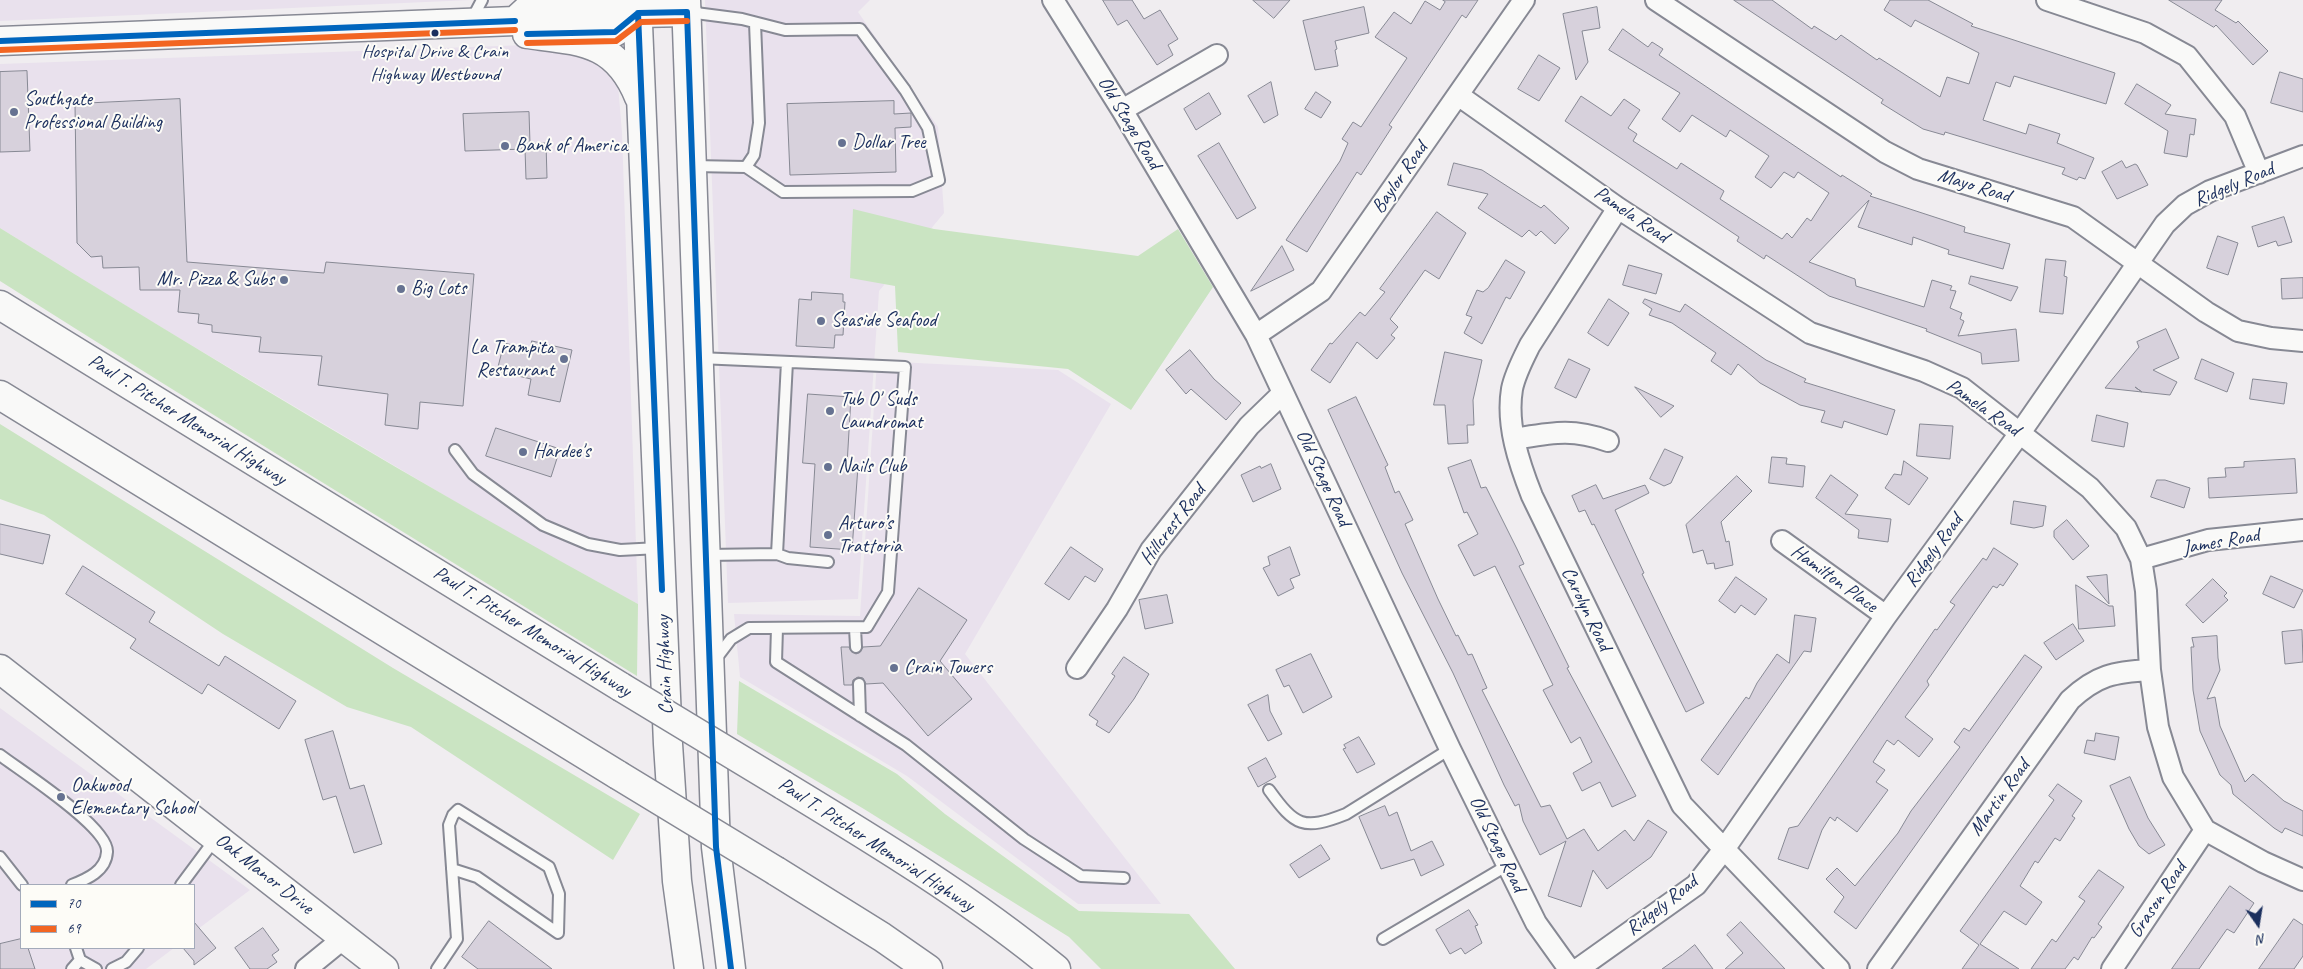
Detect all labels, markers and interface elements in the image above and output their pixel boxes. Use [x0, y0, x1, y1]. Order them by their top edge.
marker: Hospital Drive & Crain Highway Westbound [430, 28, 440, 38]
place label: Hospital Drive & Crain Highway Westbound [362, 41, 508, 85]
street label: Old Stage Road [1092, 72, 1166, 174]
place label: Southgate Professional Building [24, 88, 162, 135]
marker: Southgate Professional Building [8, 106, 20, 118]
place label: Dollar Tree [852, 131, 925, 155]
place label: Bank of America [515, 134, 627, 158]
marker: Dollar Tree [836, 137, 848, 149]
street label: Baylor Road [1367, 138, 1433, 218]
marker: Bank of America [499, 140, 511, 152]
street label: Ridgely Road [2190, 157, 2278, 213]
street label: Mayo Road [1935, 164, 2013, 208]
street label: Pamela Road [1589, 181, 1673, 249]
place label: Mr. Pizza & Subs [157, 268, 274, 292]
marker: Mr. Pizza & Subs [278, 274, 290, 286]
place label: Big Lots [411, 277, 466, 301]
marker: Big Lots [395, 283, 407, 295]
place label: Seaside Seafood [831, 309, 936, 333]
marker: Seaside Seafood [815, 315, 827, 327]
place label: La Trampita Restaurant [470, 336, 554, 383]
street label: Paul T. Pitcher Memorial Highway [84, 349, 290, 491]
marker: La Trampita Restaurant [558, 353, 570, 365]
street label: Pamela Road [1941, 374, 2025, 442]
place label: Tub O' Suds Laundromat [840, 388, 922, 435]
marker: Tub O' Suds Laundromat [824, 405, 836, 417]
street label: Old Stage Road [1290, 426, 1356, 530]
place label: Hardee's [533, 440, 590, 464]
marker: Hardee's [517, 446, 529, 458]
place label: Nails Club [838, 455, 907, 479]
marker: Nails Club [822, 461, 834, 473]
street label: Hillcrest Road [1135, 480, 1211, 570]
street label: Ridgely Road [1899, 510, 1969, 592]
place label: Arturo’s Trattoria [838, 512, 901, 559]
street label: James Road [2181, 523, 2261, 561]
marker: Arturo’s Trattoria [822, 529, 834, 541]
street label: Hamilton Place [1786, 540, 1882, 618]
street label: Paul T. Pitcher Memorial Highway [429, 561, 635, 703]
street label: Carolyn Road [1555, 563, 1617, 655]
street label: Crain Highway [651, 615, 679, 715]
place label: Crain Towers [904, 656, 992, 680]
marker: Crain Towers [888, 662, 900, 674]
street label: Martin Road [1964, 755, 2036, 841]
street label: Paul T. Pitcher Memorial Highway [773, 773, 979, 917]
place label: Oakwood Elementary School [71, 774, 196, 821]
marker: Oakwood Elementary School [55, 791, 67, 803]
street label: Old Stage Road [1463, 792, 1531, 896]
street label: Oak Manor Drive [210, 828, 318, 920]
street label: Grason Road [2124, 857, 2192, 943]
street label: Ridgely Road [1621, 871, 1703, 941]
legend [20, 884, 195, 949]
text: 70 [67, 894, 81, 913]
north arrow [2233, 899, 2283, 949]
text: 69 [67, 919, 81, 938]
text: N [2255, 930, 2268, 948]

